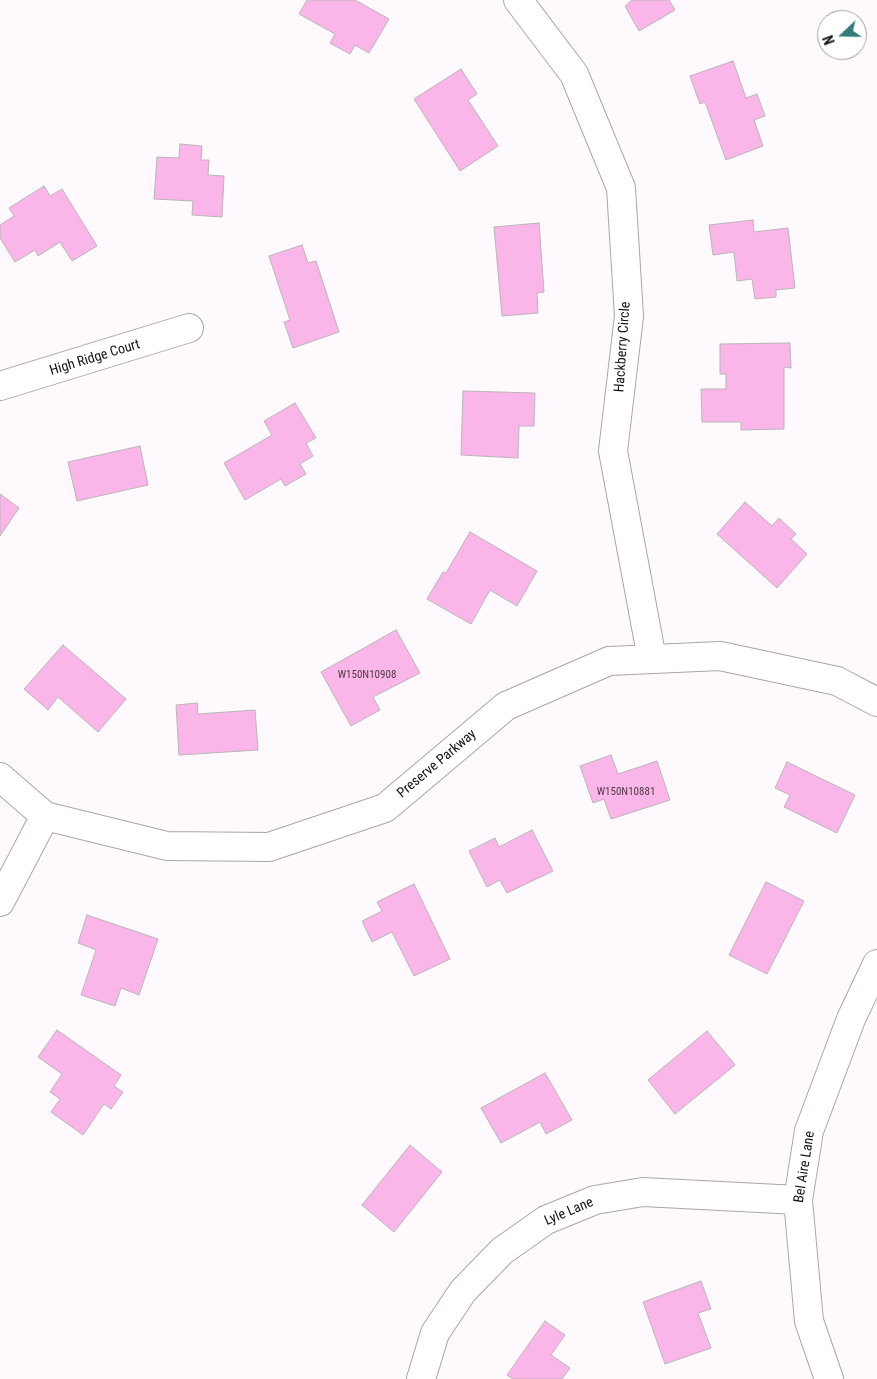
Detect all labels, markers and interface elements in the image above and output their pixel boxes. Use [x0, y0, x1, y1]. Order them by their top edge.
north arrow [817, 10, 867, 60]
text: N [820, 33, 838, 47]
street label: Hackberry Circle [611, 301, 635, 393]
street label: High Ridge Court [48, 336, 142, 380]
house number: W150N10908 [338, 668, 396, 682]
street label: Preserve Parkway [394, 726, 480, 802]
house number: W150N10881 [597, 785, 655, 799]
street label: Bel Aire Lane [791, 1130, 819, 1204]
street label: Lyle Lane [542, 1194, 596, 1230]

